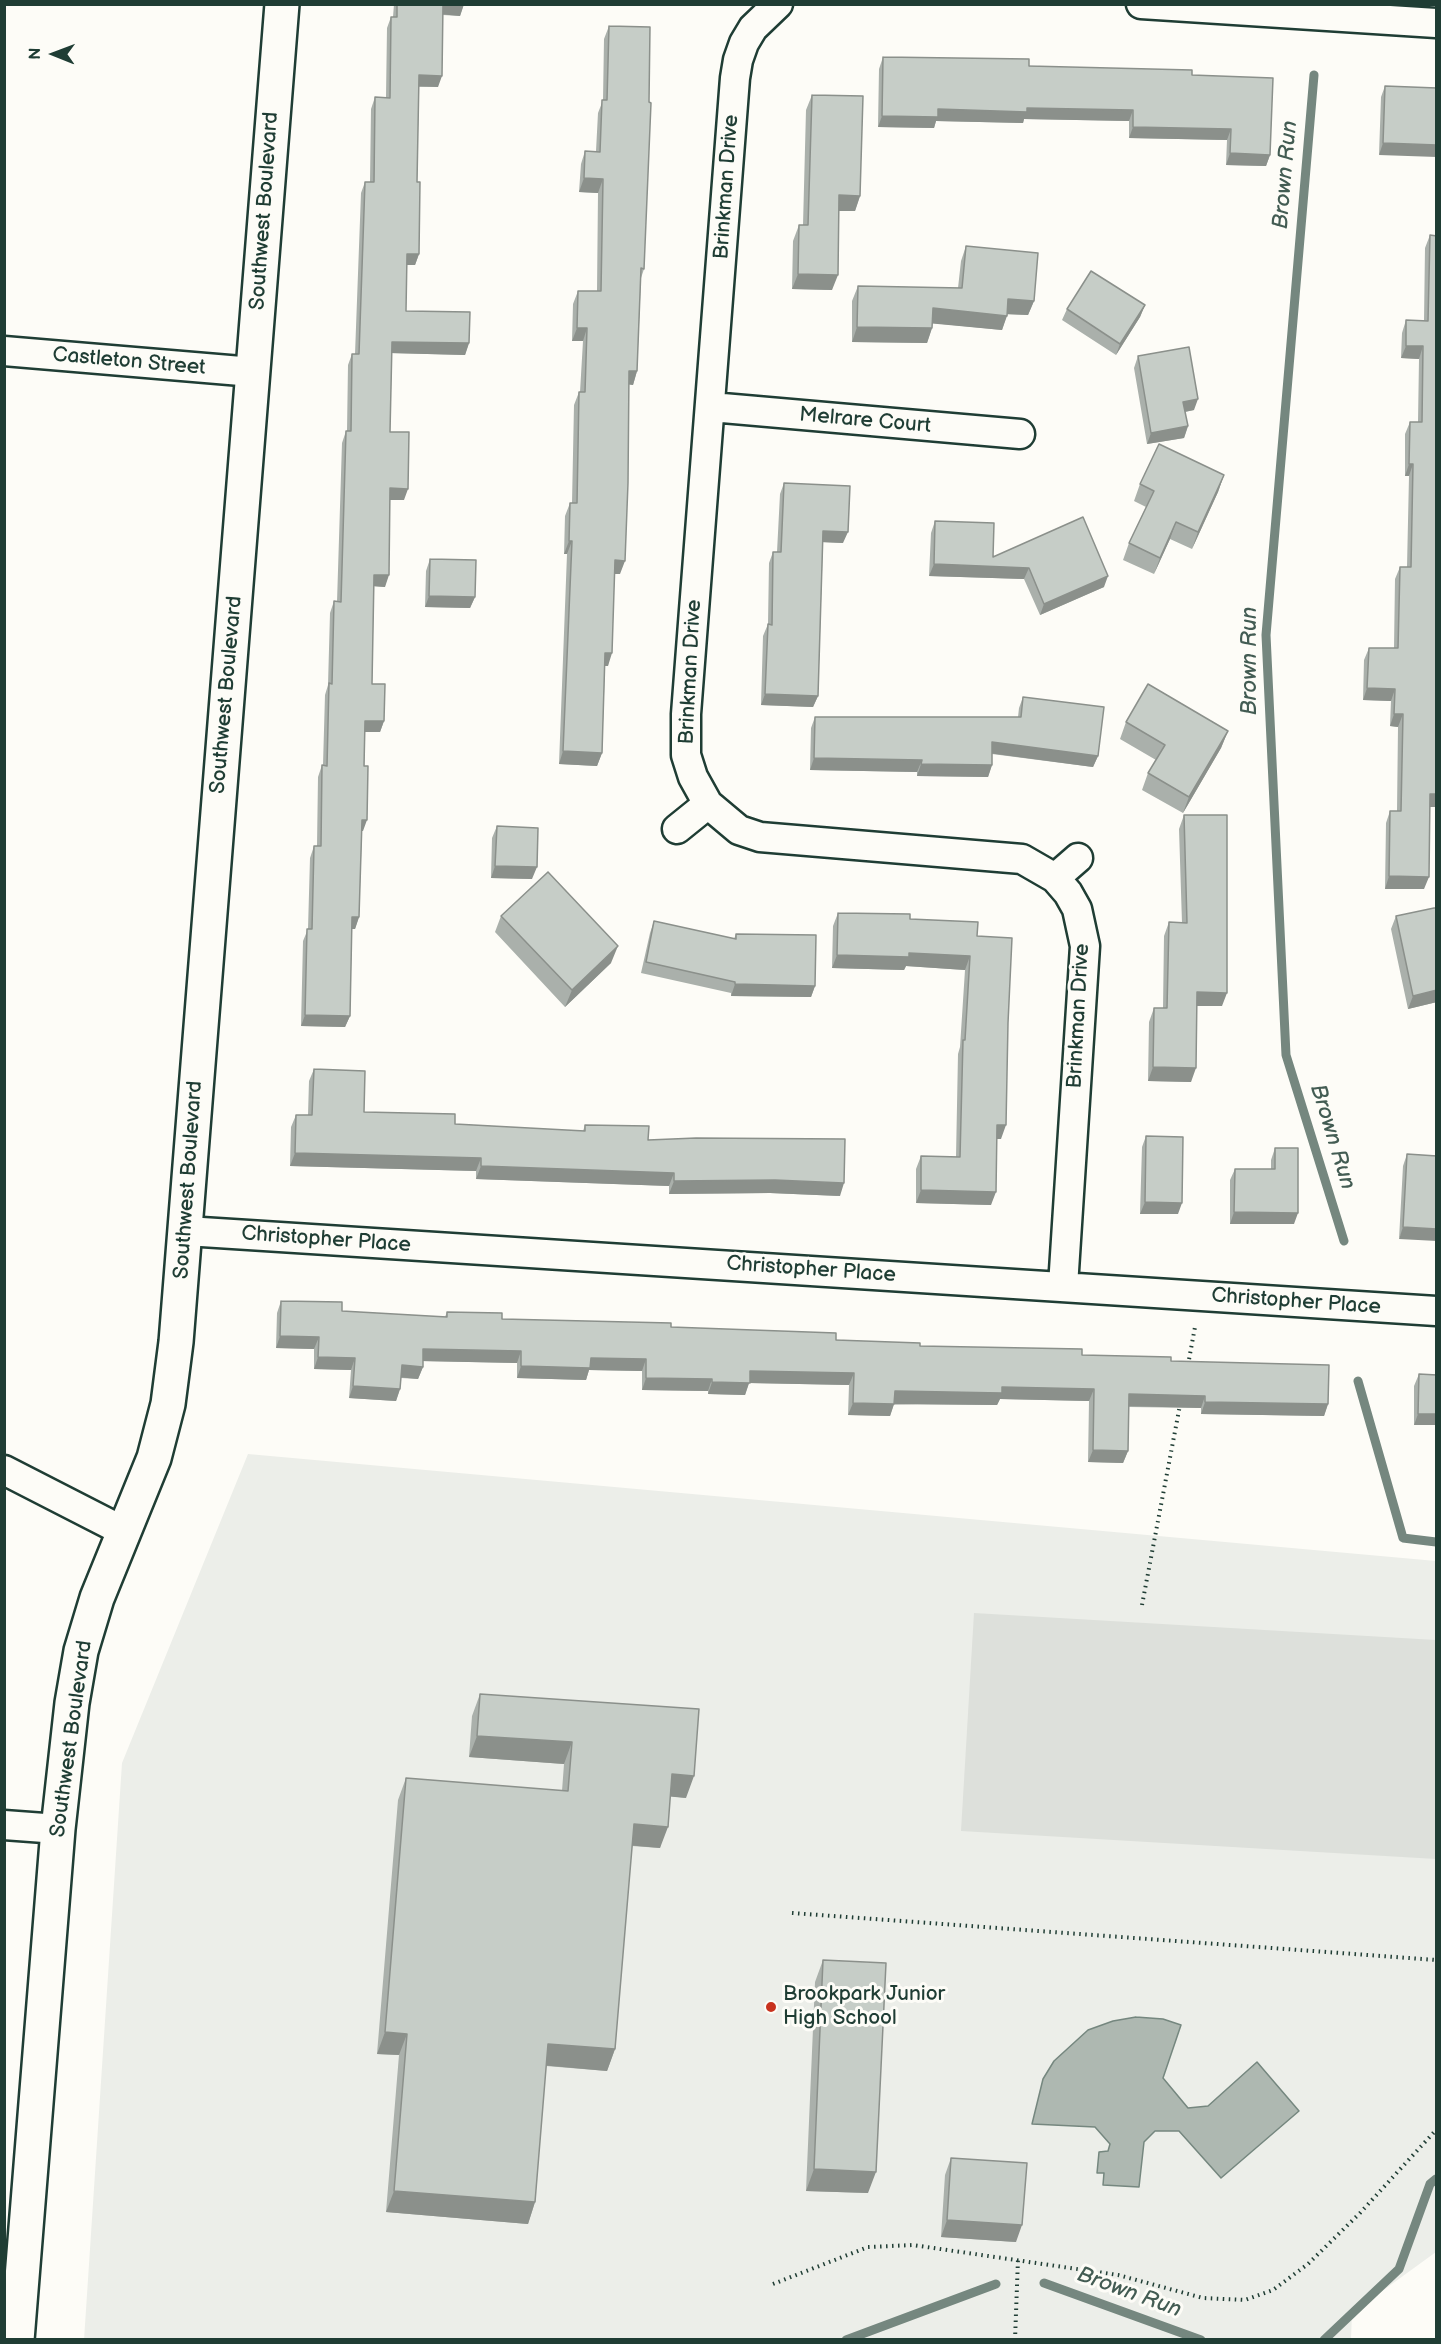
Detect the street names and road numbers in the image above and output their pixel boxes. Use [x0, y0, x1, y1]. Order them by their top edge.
street label: Southwest Boulevard [246, 111, 284, 311]
street label: Brinkman Drive [709, 114, 745, 260]
street label: Castleton Street [51, 343, 207, 381]
street label: Melrare Court [798, 403, 932, 439]
street label: Southwest Boulevard [206, 595, 248, 795]
street label: Brinkman Drive [675, 599, 707, 745]
street label: Brinkman Drive [1063, 943, 1095, 1089]
street label: Southwest Boulevard [170, 1080, 208, 1280]
street label: Christopher Place [240, 1222, 412, 1258]
street label: Christopher Place [725, 1252, 897, 1288]
street label: Christopher Place [1210, 1284, 1382, 1320]
street label: Southwest Boulevard [46, 1639, 98, 1839]

